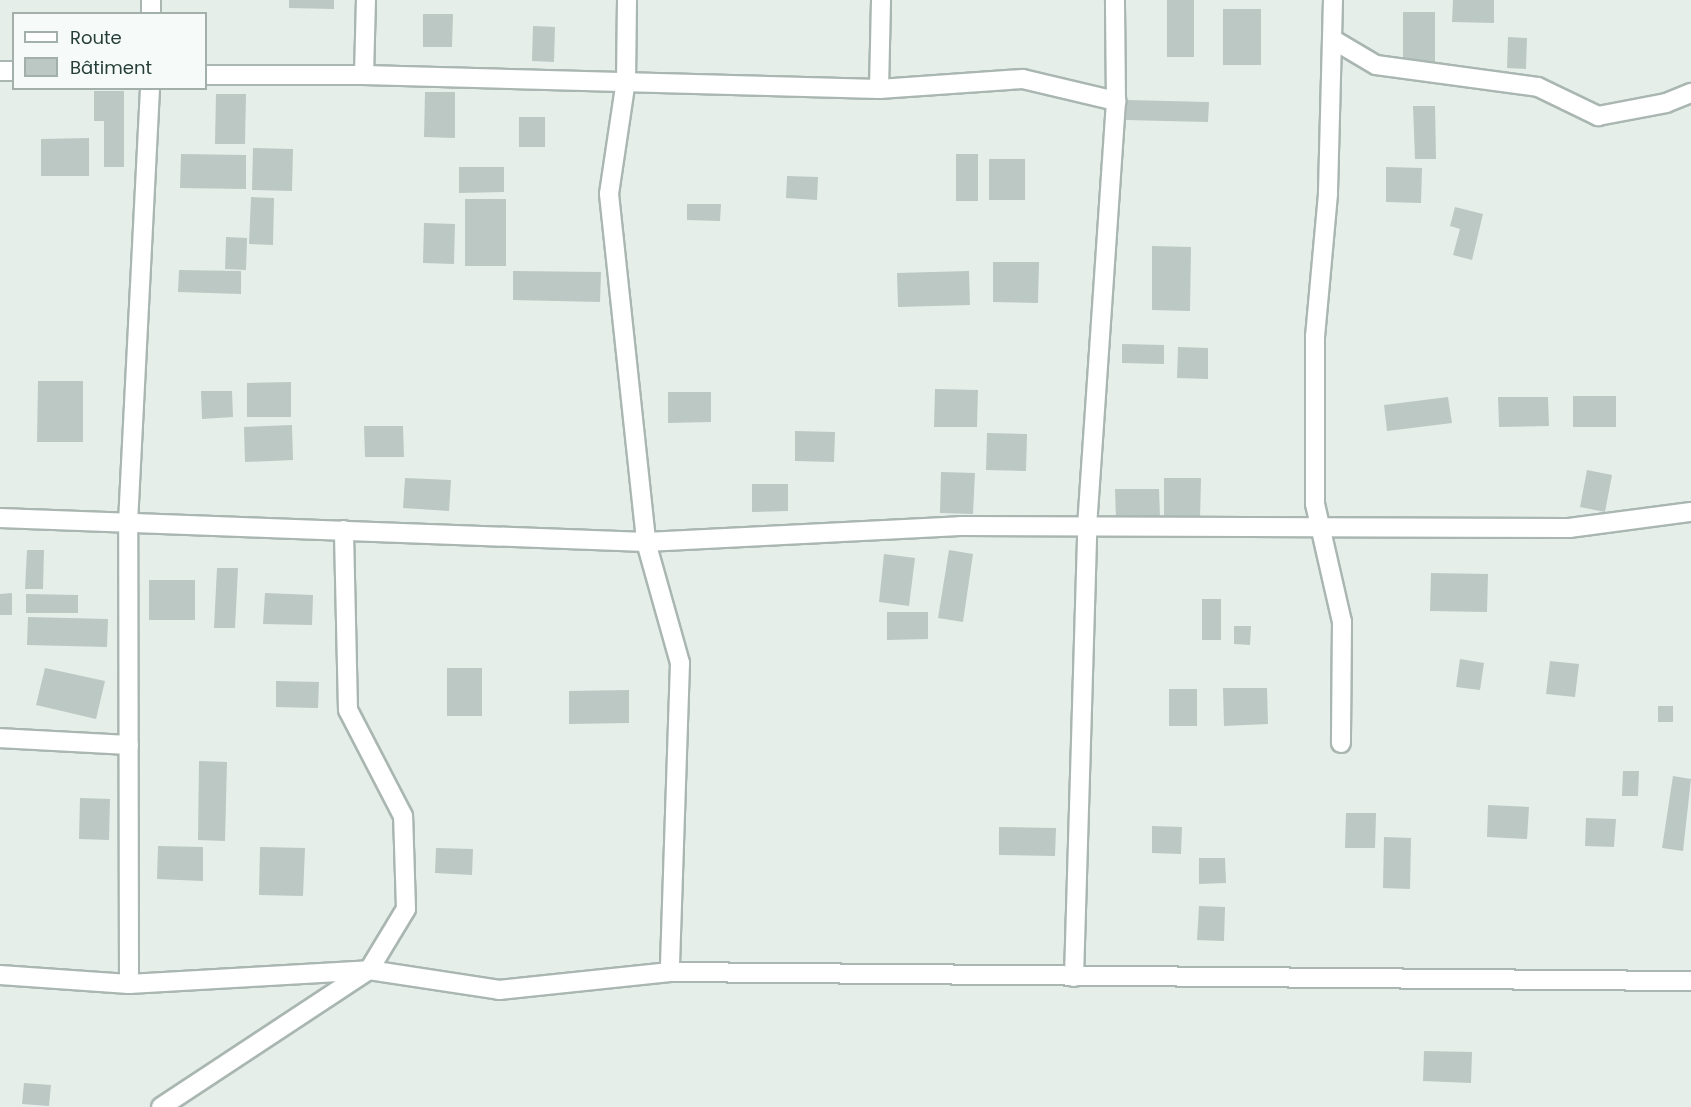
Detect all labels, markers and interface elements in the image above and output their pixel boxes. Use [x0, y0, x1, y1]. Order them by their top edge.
legend [12, 12, 207, 90]
text: Route [70, 25, 122, 50]
text: Bâtiment [70, 55, 152, 80]

